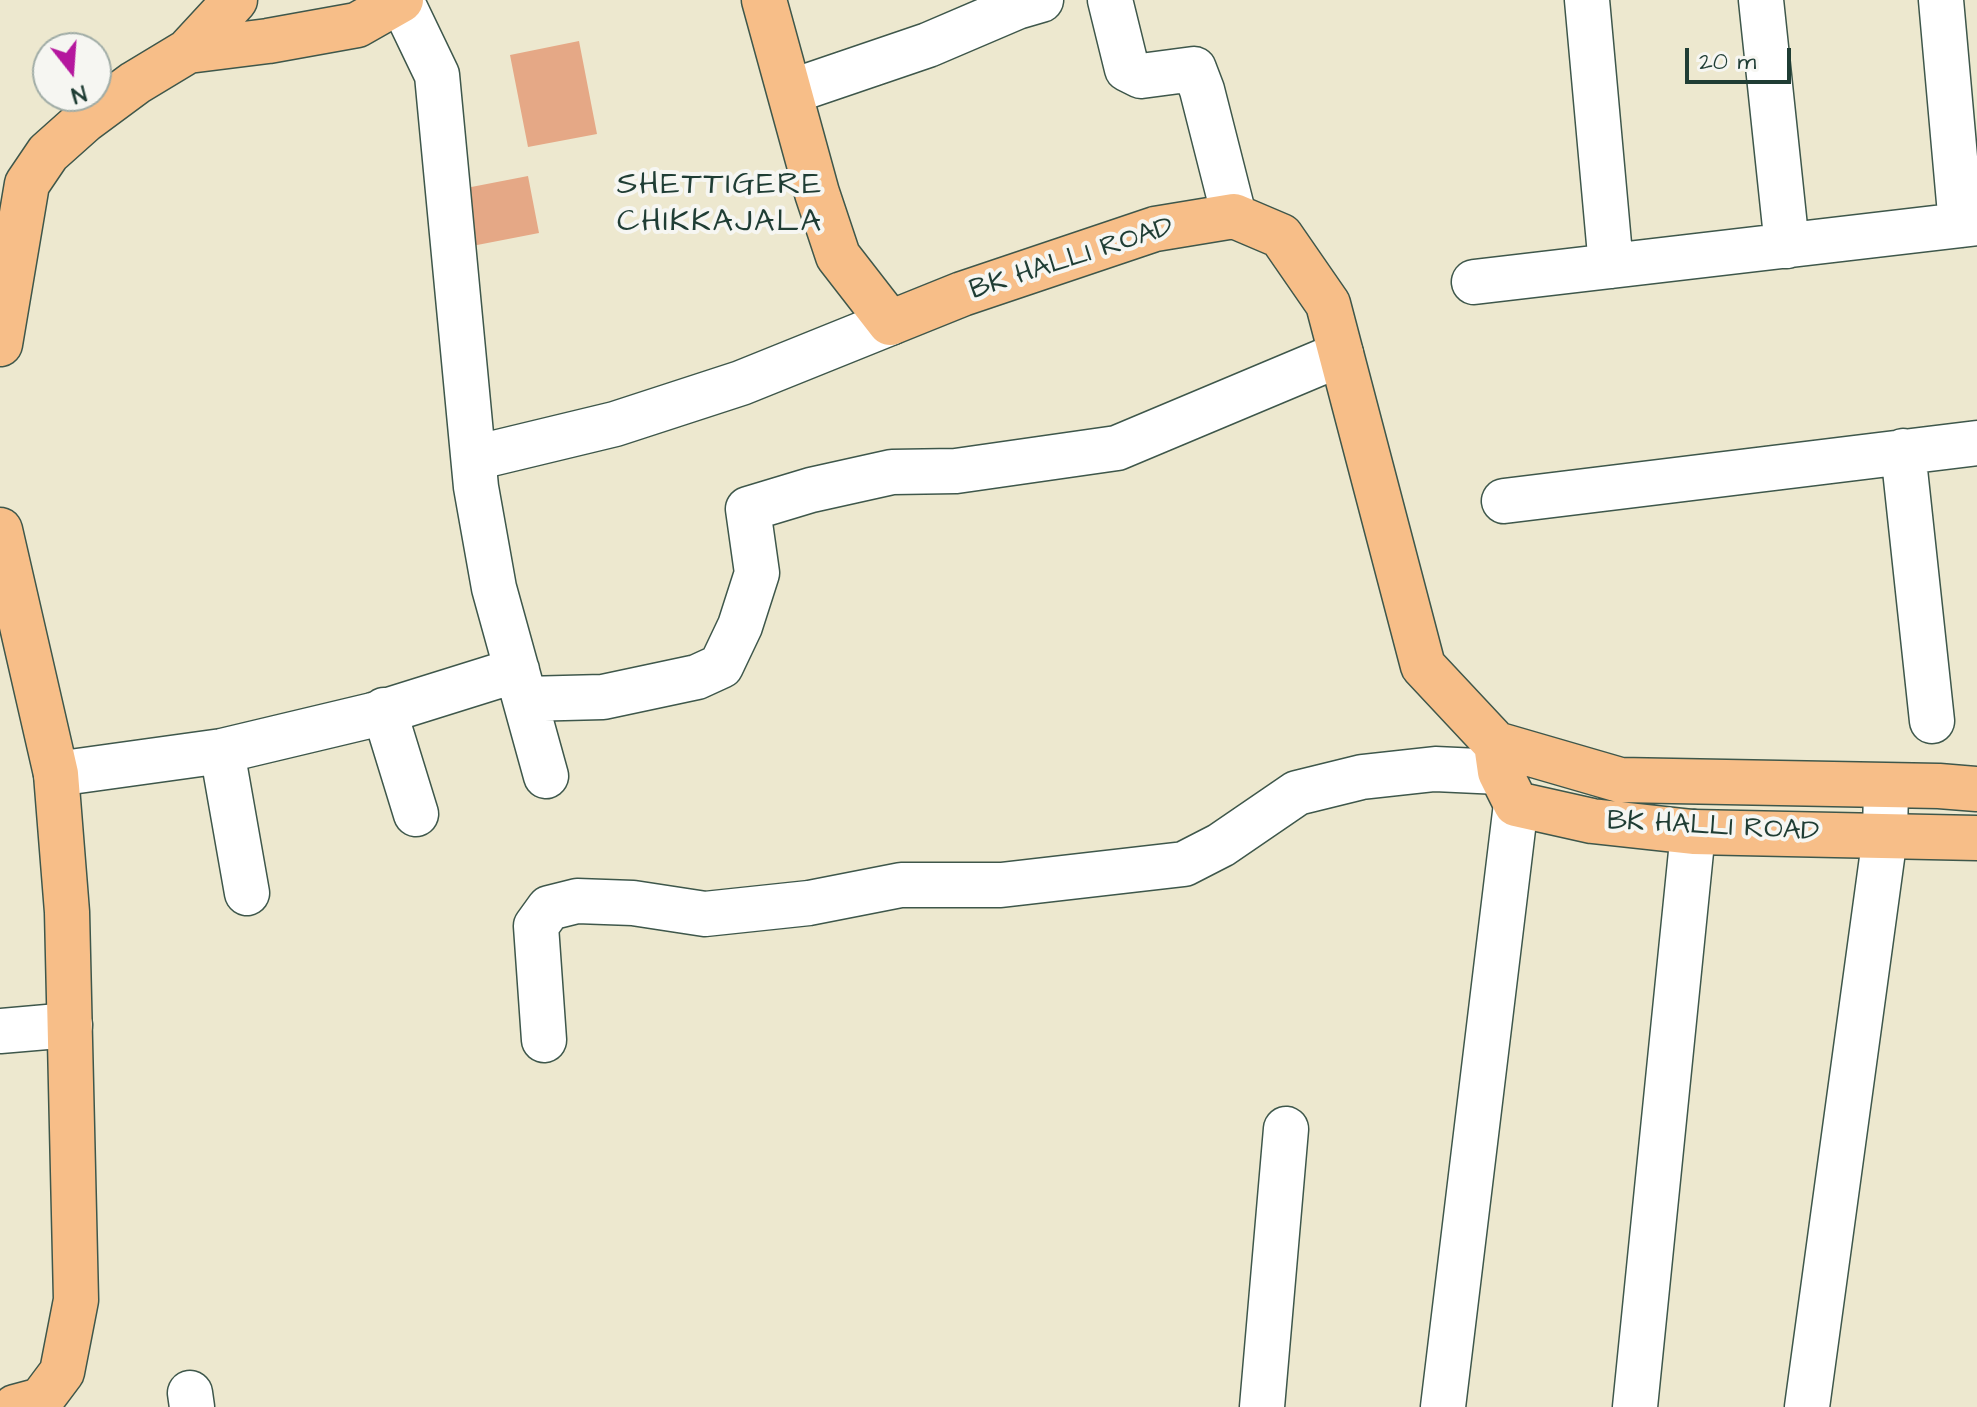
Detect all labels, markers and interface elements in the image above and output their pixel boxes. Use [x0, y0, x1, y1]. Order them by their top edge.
north arrow [32, 32, 112, 112]
scale bar [1689, 32, 1795, 82]
text: 20 m [1699, 45, 1756, 79]
text: N [67, 77, 90, 110]
district label: SHETTIGERE CHIKKAJALA [617, 167, 823, 242]
street label: BK HALLI ROAD [966, 211, 1178, 309]
street label: BK HALLI ROAD [1606, 806, 1820, 850]

